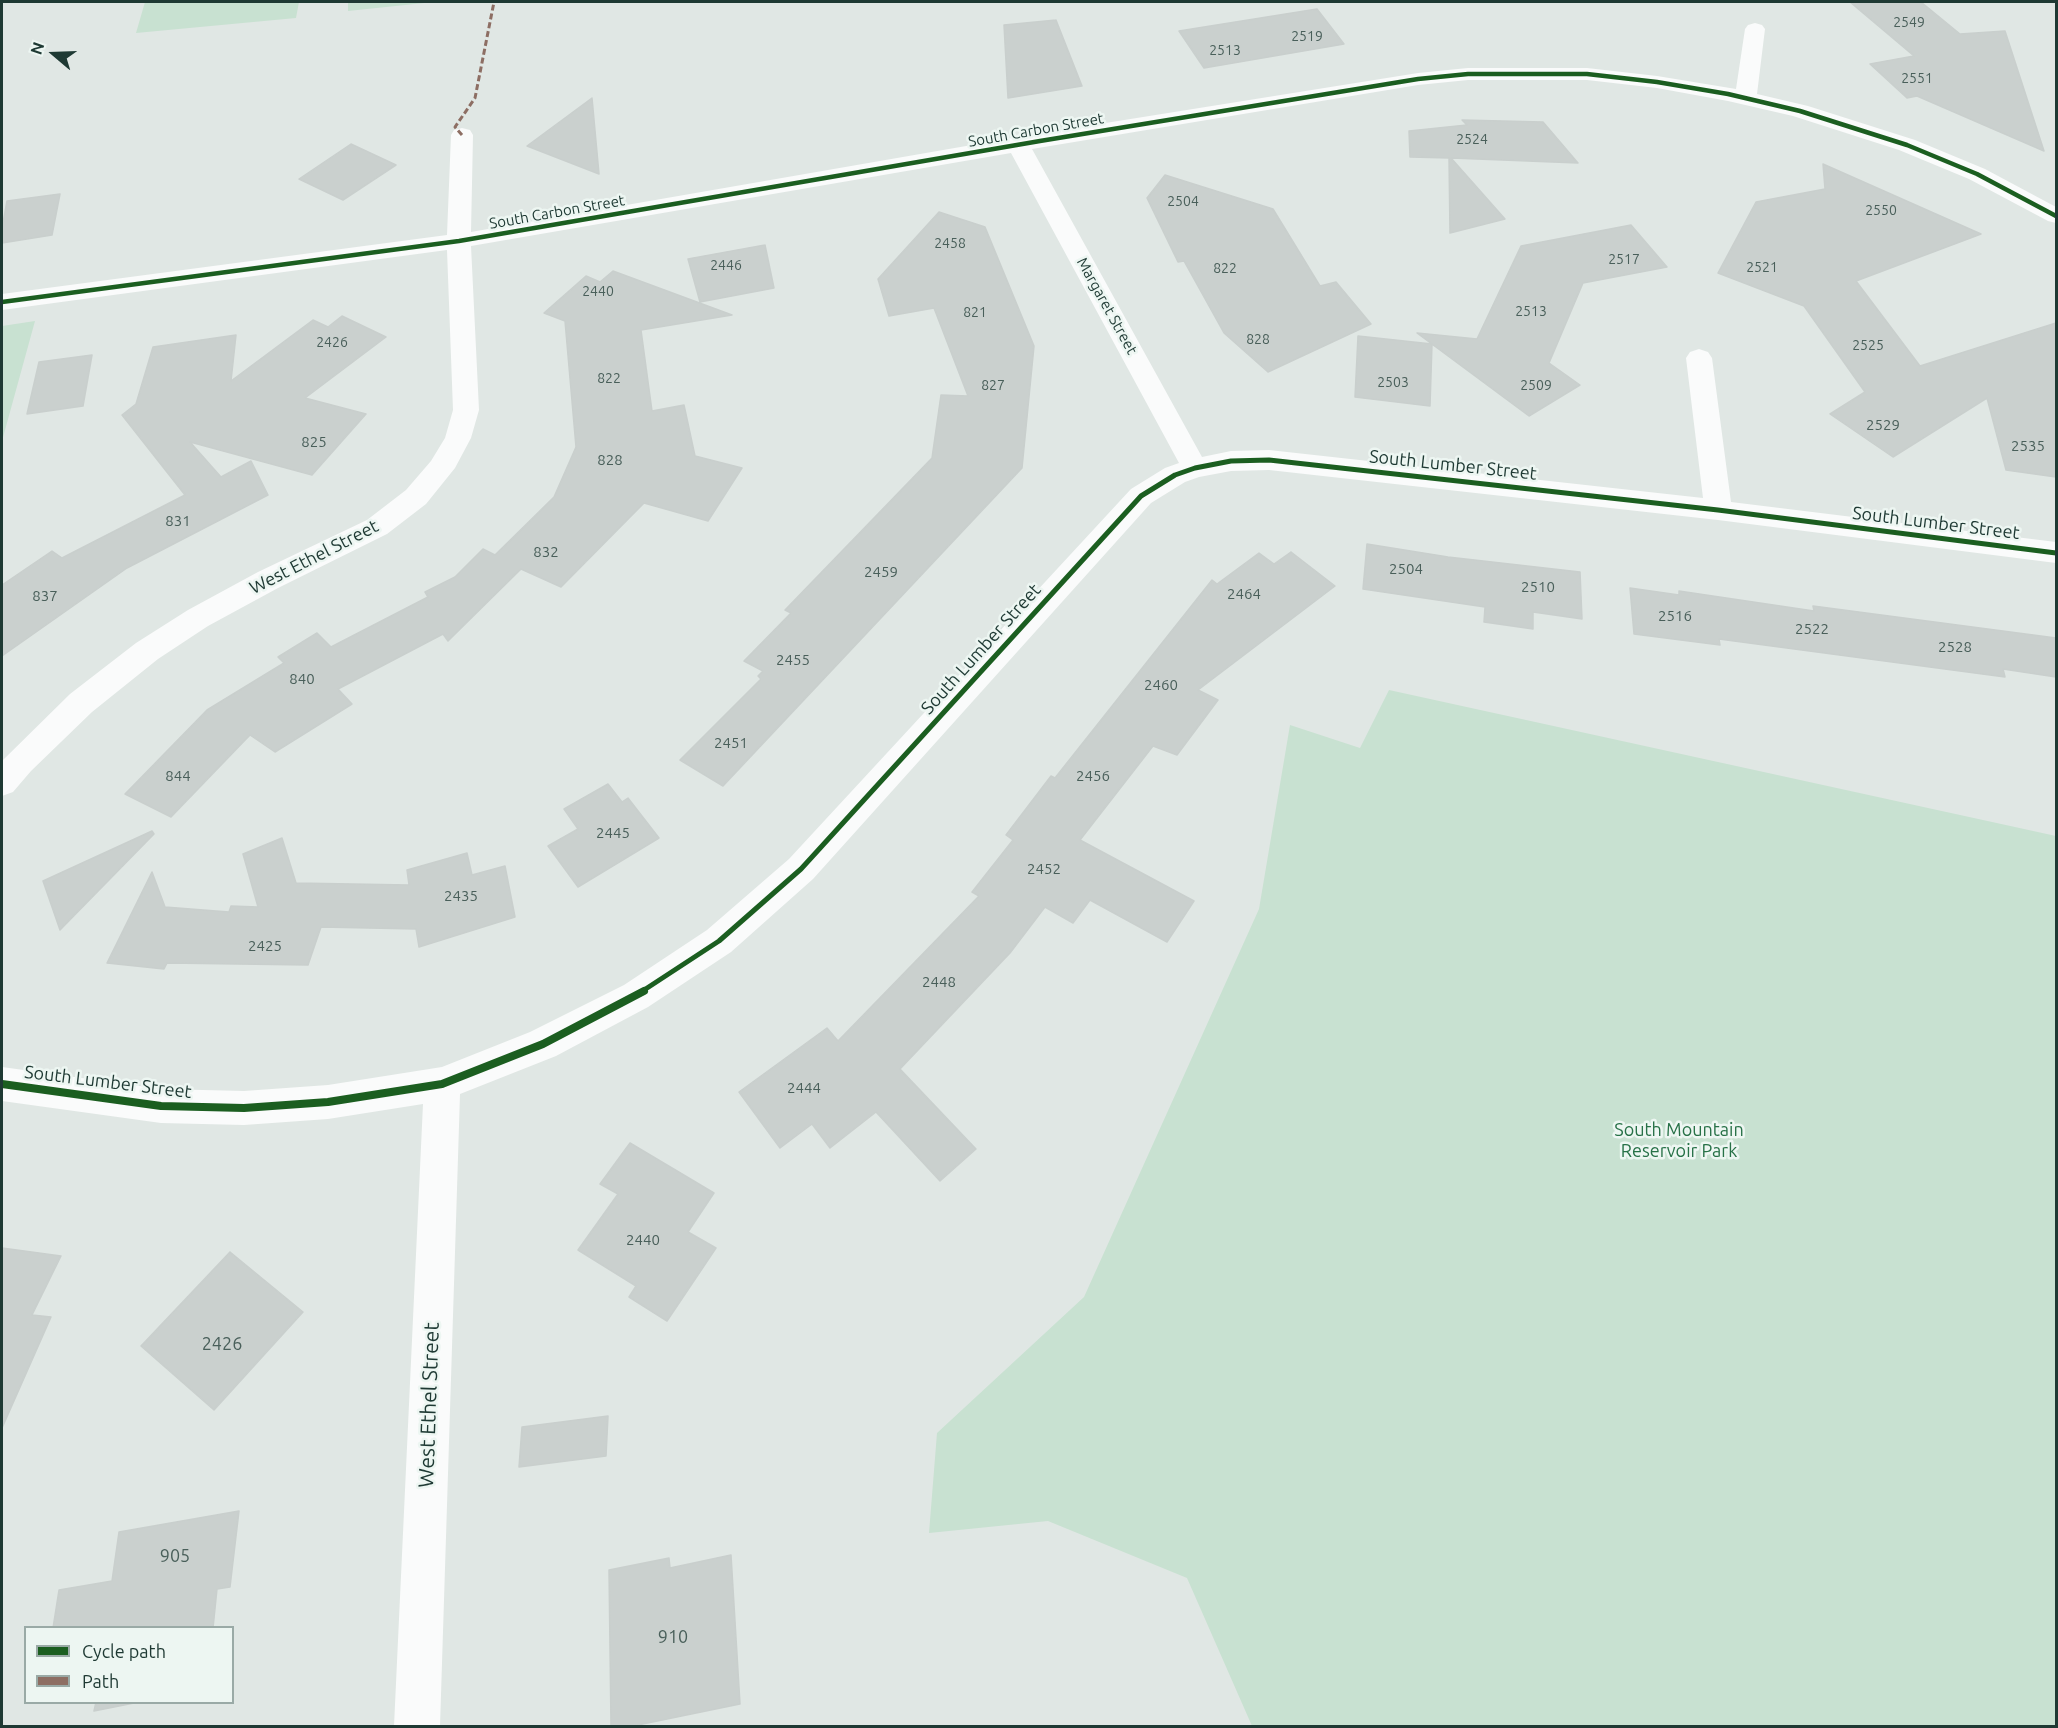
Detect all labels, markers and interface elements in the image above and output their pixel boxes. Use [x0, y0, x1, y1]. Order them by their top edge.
house number: 2549 [1893, 14, 1925, 30]
north arrow [24, 24, 84, 84]
house number: 2519 [1291, 28, 1323, 44]
text: N [27, 40, 47, 57]
house number: 2513 [1209, 42, 1241, 58]
house number: 2551 [1901, 70, 1933, 86]
street label: South Carbon Street [967, 109, 1105, 151]
house number: 2524 [1456, 131, 1488, 147]
street label: South Carbon Street [488, 191, 626, 233]
house number: 2504 [1167, 193, 1199, 209]
house number: 2550 [1865, 202, 1897, 218]
house number: 2458 [934, 235, 966, 251]
house number: 2517 [1608, 251, 1640, 267]
street label: Margaret Street [1073, 254, 1141, 358]
house number: 2446 [710, 257, 742, 273]
house number: 2521 [1746, 259, 1778, 275]
house number: 822 [1213, 260, 1237, 276]
house number: 2440 [582, 283, 614, 299]
house number: 2513 [1515, 303, 1547, 319]
house number: 821 [963, 304, 987, 320]
house number: 828 [1246, 331, 1270, 347]
house number: 2426 [316, 334, 348, 350]
house number: 2525 [1852, 337, 1884, 353]
house number: 822 [597, 370, 621, 386]
house number: 2503 [1377, 374, 1409, 390]
house number: 827 [981, 377, 1005, 393]
house number: 2509 [1520, 377, 1552, 393]
house number: 2529 [1866, 416, 1900, 434]
house number: 825 [301, 433, 327, 451]
house number: 2535 [2011, 437, 2045, 455]
street label: South Lumber Street [1368, 445, 1538, 485]
house number: 828 [597, 451, 623, 469]
street label: South Lumber Street [1851, 502, 2021, 544]
house number: 831 [165, 512, 191, 530]
street label: West Ethel Street [246, 515, 382, 599]
house number: 832 [533, 543, 559, 561]
house number: 2504 [1389, 560, 1423, 578]
house number: 2459 [864, 563, 898, 581]
house number: 2510 [1521, 578, 1555, 596]
street label: South Lumber Street [917, 579, 1045, 719]
house number: 2464 [1227, 585, 1261, 603]
house number: 837 [32, 587, 58, 605]
house number: 2516 [1658, 607, 1692, 625]
house number: 2522 [1795, 620, 1829, 638]
house number: 2528 [1938, 638, 1972, 656]
house number: 2455 [776, 651, 810, 669]
house number: 840 [289, 670, 315, 688]
house number: 2460 [1144, 676, 1178, 694]
house number: 2451 [714, 734, 748, 752]
house number: 844 [165, 767, 191, 785]
house number: 2456 [1076, 767, 1110, 785]
house number: 2445 [596, 824, 630, 842]
house number: 2452 [1027, 860, 1061, 878]
house number: 2435 [444, 887, 478, 905]
house number: 2425 [248, 937, 282, 955]
house number: 2448 [922, 973, 956, 991]
street label: South Lumber Street [23, 1061, 193, 1103]
house number: 2444 [787, 1079, 821, 1097]
park label: South Mountain Reservoir Park [1614, 1119, 1744, 1162]
house number: 2440 [626, 1231, 660, 1249]
street label: West Ethel Street [414, 1322, 444, 1488]
house number: 2426 [202, 1333, 242, 1355]
house number: 905 [160, 1545, 190, 1567]
legend [24, 1626, 234, 1704]
house number: 910 [658, 1626, 688, 1648]
text: Cycle path [82, 1641, 166, 1661]
text: Path [82, 1671, 119, 1691]

